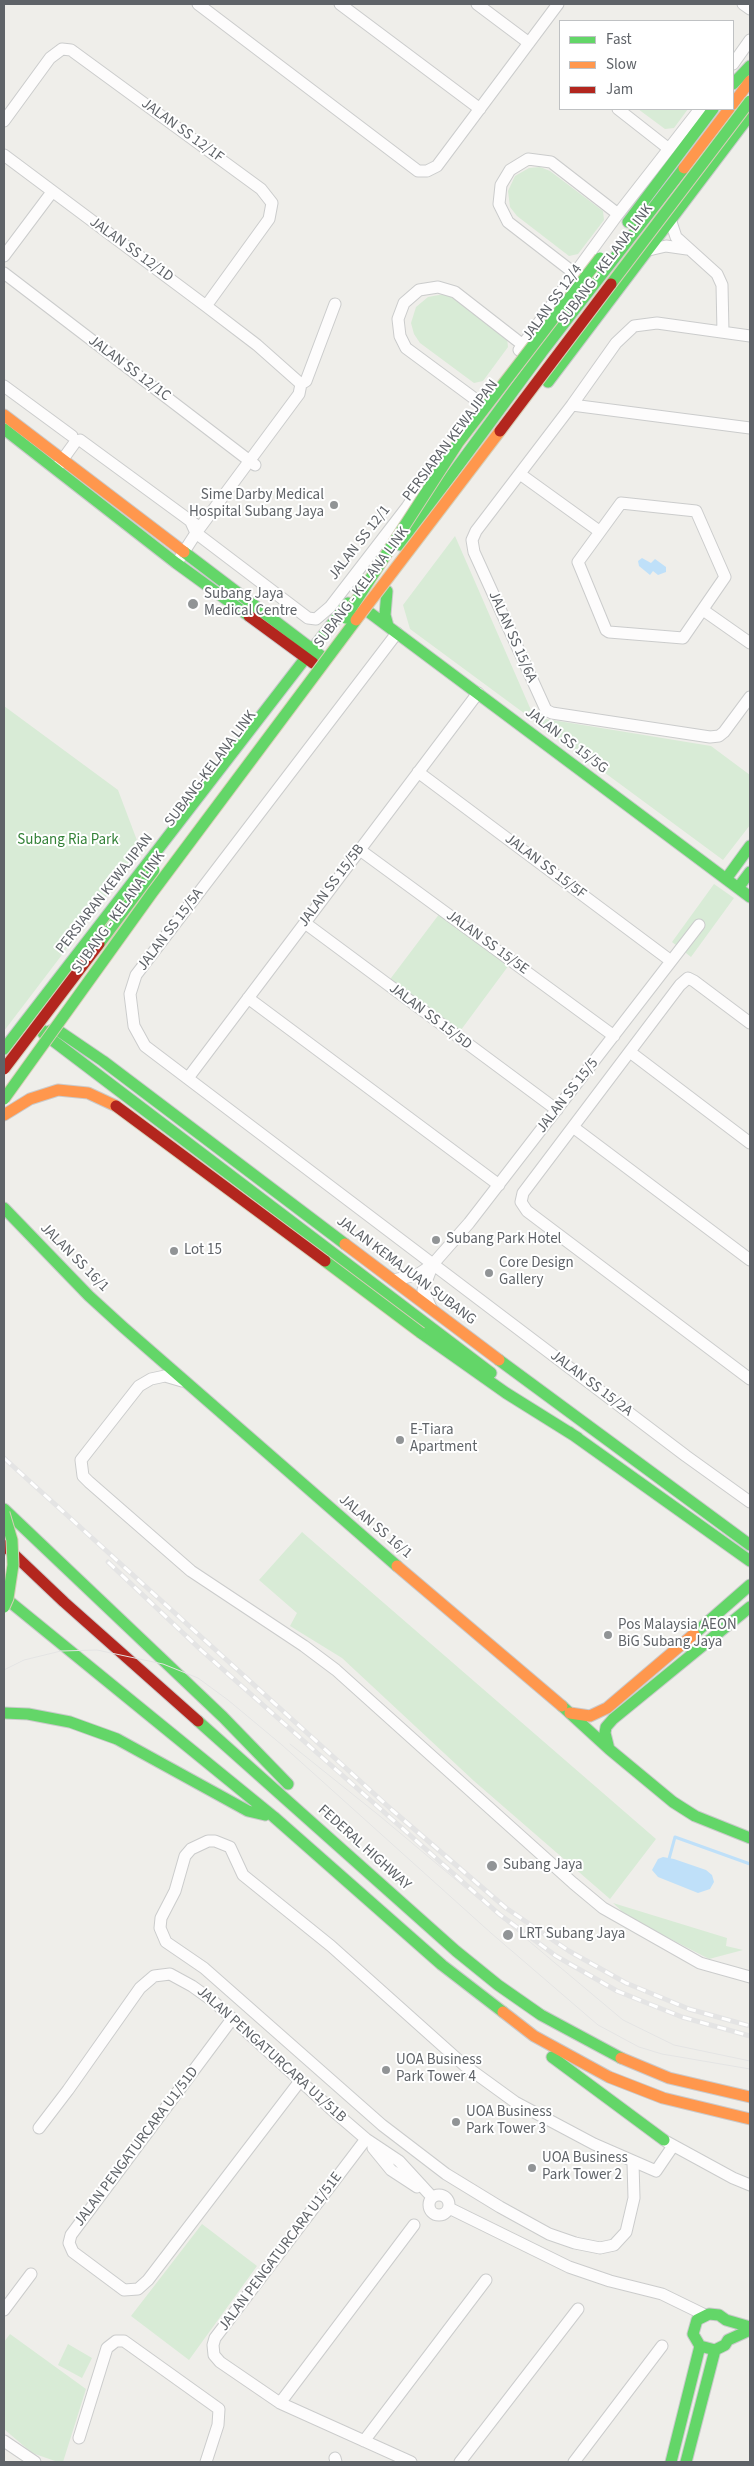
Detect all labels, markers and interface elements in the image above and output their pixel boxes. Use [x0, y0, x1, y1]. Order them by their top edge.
legend [559, 20, 734, 110]
text: Fast [606, 29, 632, 50]
text: Slow [606, 54, 637, 75]
text: Jam [606, 79, 633, 100]
street label: JALAN SS 12/1F [137, 95, 227, 167]
street label: SUBANG - KELANA LINK [555, 201, 657, 329]
street label: JALAN SS 12/1D [86, 214, 176, 286]
street label: JALAN SS 12/4 [519, 261, 587, 345]
street label: JALAN SS 12/1C [84, 332, 174, 406]
street label: PERSIARAN KEWAJIPAN [399, 377, 503, 505]
place label: Sime Darby Medical Hospital Subang Jaya [189, 487, 324, 522]
marker: Sime Darby Medical Hospital Subang Jaya [328, 499, 340, 511]
street label: JALAN SS 12/1 [325, 502, 395, 584]
street label: SUBANG - KELANA LINK [311, 524, 413, 652]
place label: Subang Jaya Medical Centre [204, 586, 297, 621]
street label: JALAN SS 15/6A [484, 589, 540, 685]
marker: Subang Jaya Medical Centre [186, 597, 200, 611]
street label: JALAN SS 15/5G [521, 704, 611, 778]
street label: SUBANG-KELANA LINK [161, 707, 261, 831]
street label: PERSIARAN KEWAJIPAN [53, 830, 157, 958]
street label: JALAN SS 15/5F [501, 831, 589, 903]
park label: Subang Ria Park [17, 832, 119, 850]
street label: JALAN SS 15/5B [295, 841, 369, 931]
street label: SUBANG - KELANA LINK [69, 848, 169, 978]
street label: JALAN SS 15/5A [134, 885, 208, 975]
street label: JALAN SS 15/5E [442, 907, 532, 979]
street label: JALAN SS 15/5D [385, 980, 475, 1054]
street label: JALAN SS 15/5 [533, 1055, 603, 1137]
street label: JALAN KEMAJUAN SUBANG [333, 1213, 479, 1329]
street label: JALAN SS 16/1 [36, 1220, 112, 1296]
place label: Subang Park Hotel [446, 1231, 561, 1249]
marker: Subang Park Hotel [430, 1234, 442, 1246]
place label: Lot 15 [184, 1242, 222, 1260]
marker: Lot 15 [168, 1245, 180, 1257]
place label: Core Design Gallery [499, 1255, 574, 1290]
marker: Core Design Gallery [483, 1267, 495, 1279]
street label: JALAN SS 15/2A [546, 1347, 636, 1421]
place label: E-Tiara Apartment [410, 1422, 477, 1457]
marker: E-Tiara Apartment [394, 1434, 406, 1446]
street label: JALAN SS 16/1 [335, 1491, 415, 1563]
place label: Pos Malaysia AEON BiG Subang Jaya [618, 1617, 737, 1652]
marker: Pos Malaysia AEON BiG Subang Jaya [602, 1629, 614, 1641]
street label: FEDERAL HIGHWAY [314, 1802, 414, 1894]
place label: Subang Jaya [503, 1857, 583, 1875]
marker: Subang Jaya [485, 1859, 499, 1873]
place label: LRT Subang Jaya [519, 1926, 625, 1944]
marker: LRT Subang Jaya [501, 1928, 515, 1942]
street label: JALAN PENGATURCARA U1/51B [193, 1983, 349, 2127]
place label: UOA Business Park Tower 4 [396, 2052, 482, 2087]
street label: JALAN PENGATURCARA U1/51D [71, 2064, 203, 2230]
marker: UOA Business Park Tower 4 [380, 2064, 392, 2076]
place label: UOA Business Park Tower 3 [466, 2104, 552, 2139]
marker: UOA Business Park Tower 3 [450, 2116, 462, 2128]
place label: UOA Business Park Tower 2 [542, 2150, 628, 2185]
marker: UOA Business Park Tower 2 [526, 2162, 538, 2174]
street label: JALAN PENGATURCARA U1/51E [215, 2169, 347, 2335]

